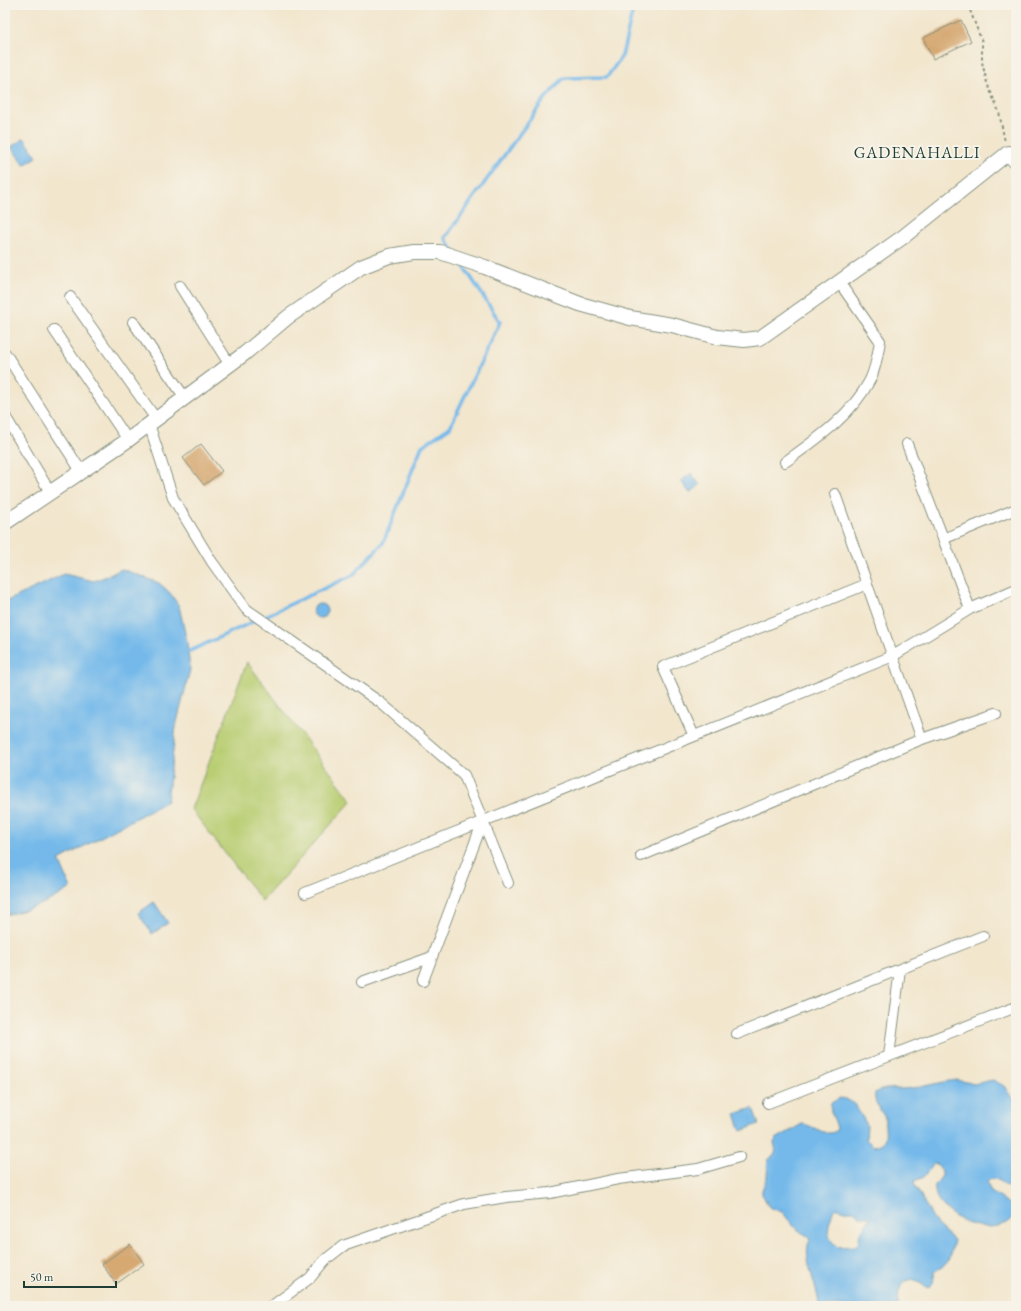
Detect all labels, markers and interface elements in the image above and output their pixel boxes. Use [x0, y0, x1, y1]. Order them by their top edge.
district label: GADENAHALLI [854, 142, 980, 163]
scale bar [24, 1263, 116, 1289]
text: 50 m [30, 1269, 54, 1285]

